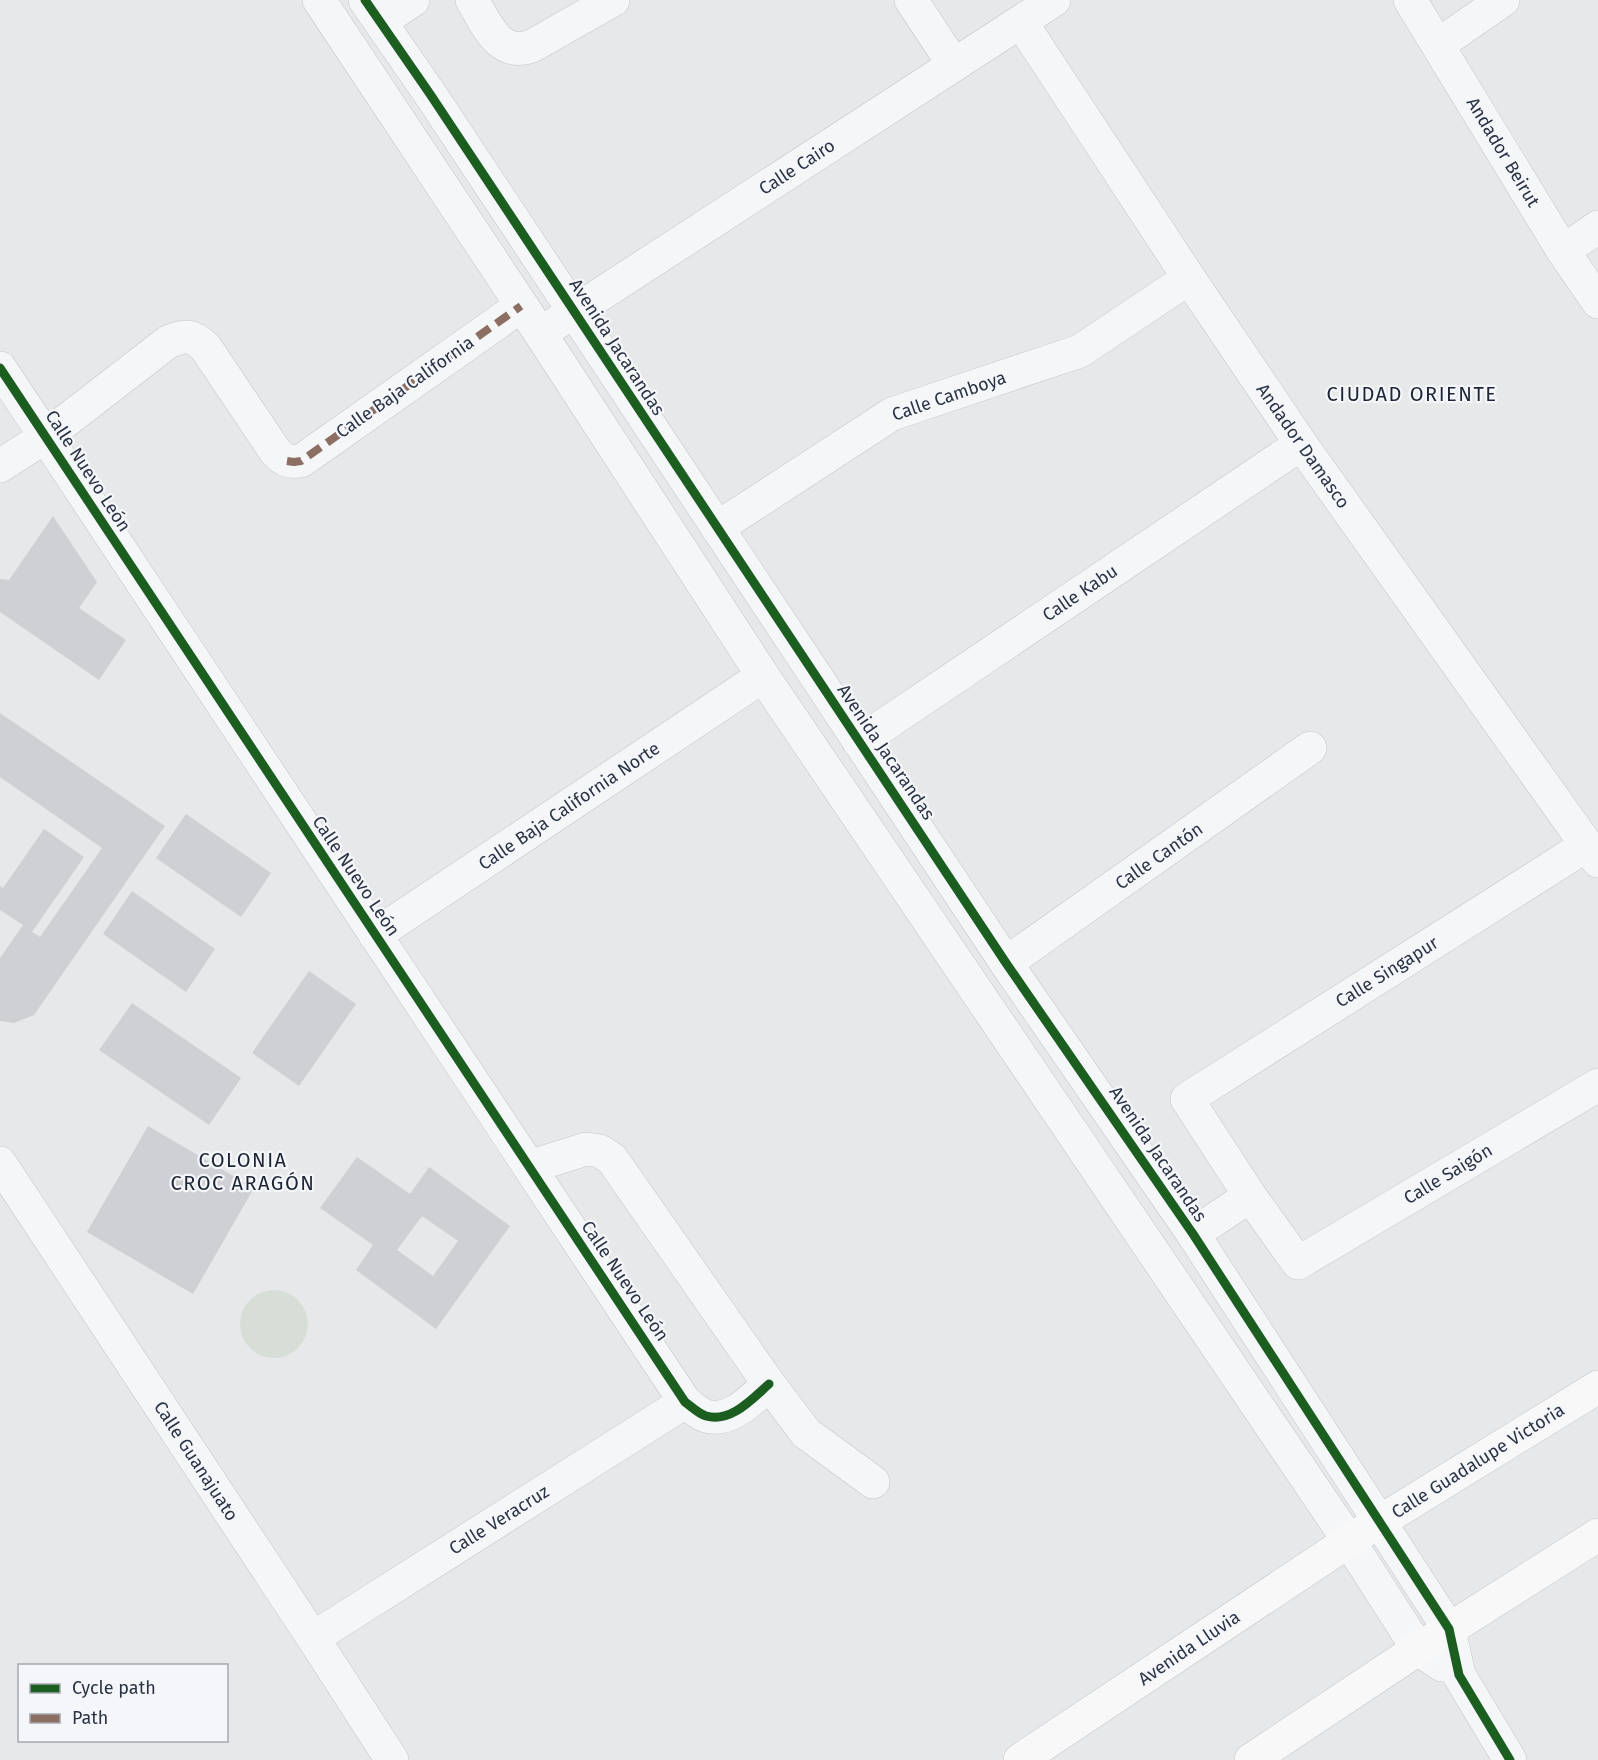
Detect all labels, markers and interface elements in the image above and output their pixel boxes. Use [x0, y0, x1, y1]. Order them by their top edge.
street label: Andador Beirut [1462, 93, 1545, 211]
street label: Calle Cairo [755, 134, 839, 200]
street label: Avenida Jacarandas [565, 274, 669, 420]
street label: Calle Baja California [332, 331, 478, 443]
street label: Calle Camboya [889, 366, 1009, 426]
street label: Andador Damasco [1252, 379, 1354, 513]
district label: CIUDAD ORIENTE [1327, 382, 1497, 406]
street label: Calle Nuevo León [41, 406, 135, 536]
street label: Calle Kabu [1038, 560, 1122, 626]
street label: Avenida Jacarandas [832, 680, 940, 824]
street label: Calle Baja California Norte [474, 737, 664, 875]
street label: Calle Nuevo León [308, 812, 404, 940]
street label: Calle Cantón [1111, 818, 1207, 894]
street label: Calle Singapur [1332, 932, 1442, 1012]
street label: Avenida Jacarandas [1104, 1082, 1212, 1226]
street label: Calle Saigón [1400, 1139, 1496, 1209]
district label: COLONIA CROC ARAGÓN [171, 1148, 315, 1195]
street label: Calle Nuevo León [577, 1217, 673, 1345]
street label: Calle Guanajuato [149, 1397, 243, 1525]
street label: Calle Guadalupe Victoria [1387, 1399, 1569, 1523]
street label: Calle Veracruz [445, 1480, 553, 1560]
street label: Avenida Lluvia [1134, 1606, 1244, 1690]
legend [18, 1664, 228, 1742]
text: Cycle path [72, 1677, 156, 1699]
text: Path [72, 1707, 108, 1729]

